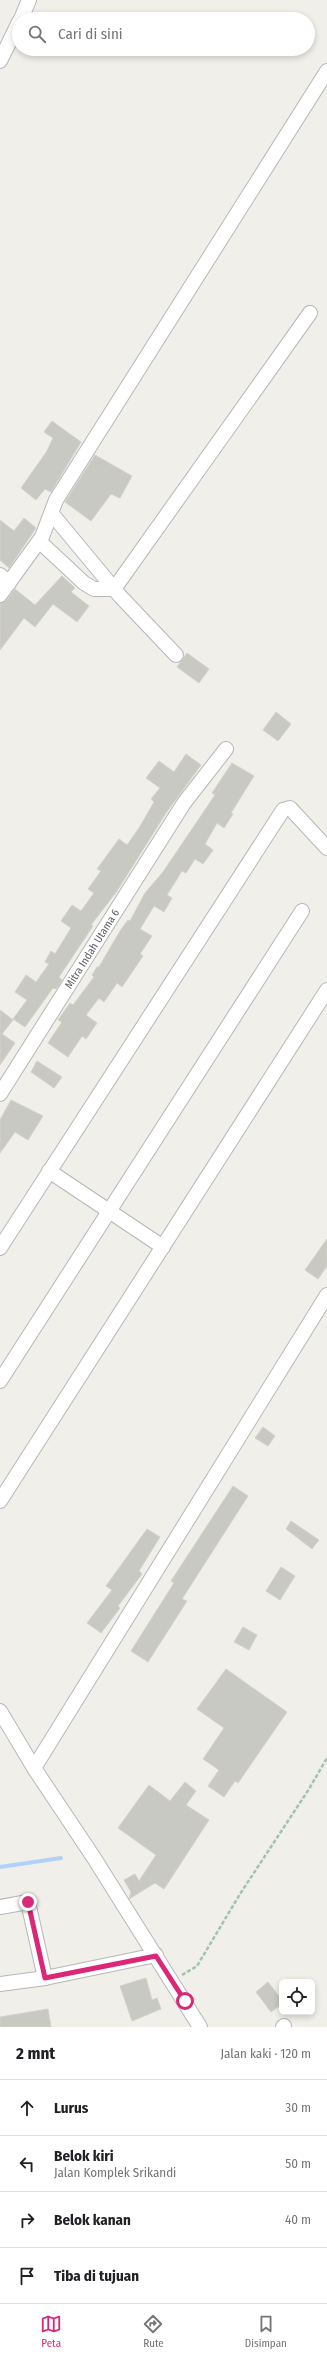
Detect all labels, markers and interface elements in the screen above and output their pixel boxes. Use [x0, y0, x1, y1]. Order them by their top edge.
search box [12, 12, 315, 56]
icon: search [26, 23, 48, 45]
text: Cari di sini [58, 25, 123, 43]
street label: Mitra Indah Utama 6 [62, 906, 122, 991]
route end [19, 1893, 37, 1911]
map controls [279, 1979, 315, 2015]
button: locate [279, 1979, 315, 2015]
route start [176, 1992, 194, 2010]
text: 2 mnt [16, 2043, 55, 2064]
text: Jalan kaki · 120 m [221, 2046, 311, 2061]
icon: ahead [16, 2097, 38, 2119]
text: Lurus [54, 2099, 88, 2117]
text: 30 m [285, 2100, 311, 2115]
text: Belok kiri [54, 2147, 114, 2165]
icon: left [16, 2153, 38, 2175]
text: 50 m [285, 2156, 311, 2171]
text: Jalan Komplek Srikandi [54, 2165, 176, 2180]
icon: right [16, 2209, 38, 2231]
text: Belok kanan [54, 2211, 131, 2229]
text: 40 m [285, 2212, 311, 2227]
icon: arrive [16, 2265, 38, 2287]
text: Tiba di tujuan [54, 2267, 139, 2285]
tab: Peta [40, 2313, 62, 2350]
tab: Rute [142, 2313, 164, 2350]
tab: Disimpan [245, 2313, 287, 2350]

